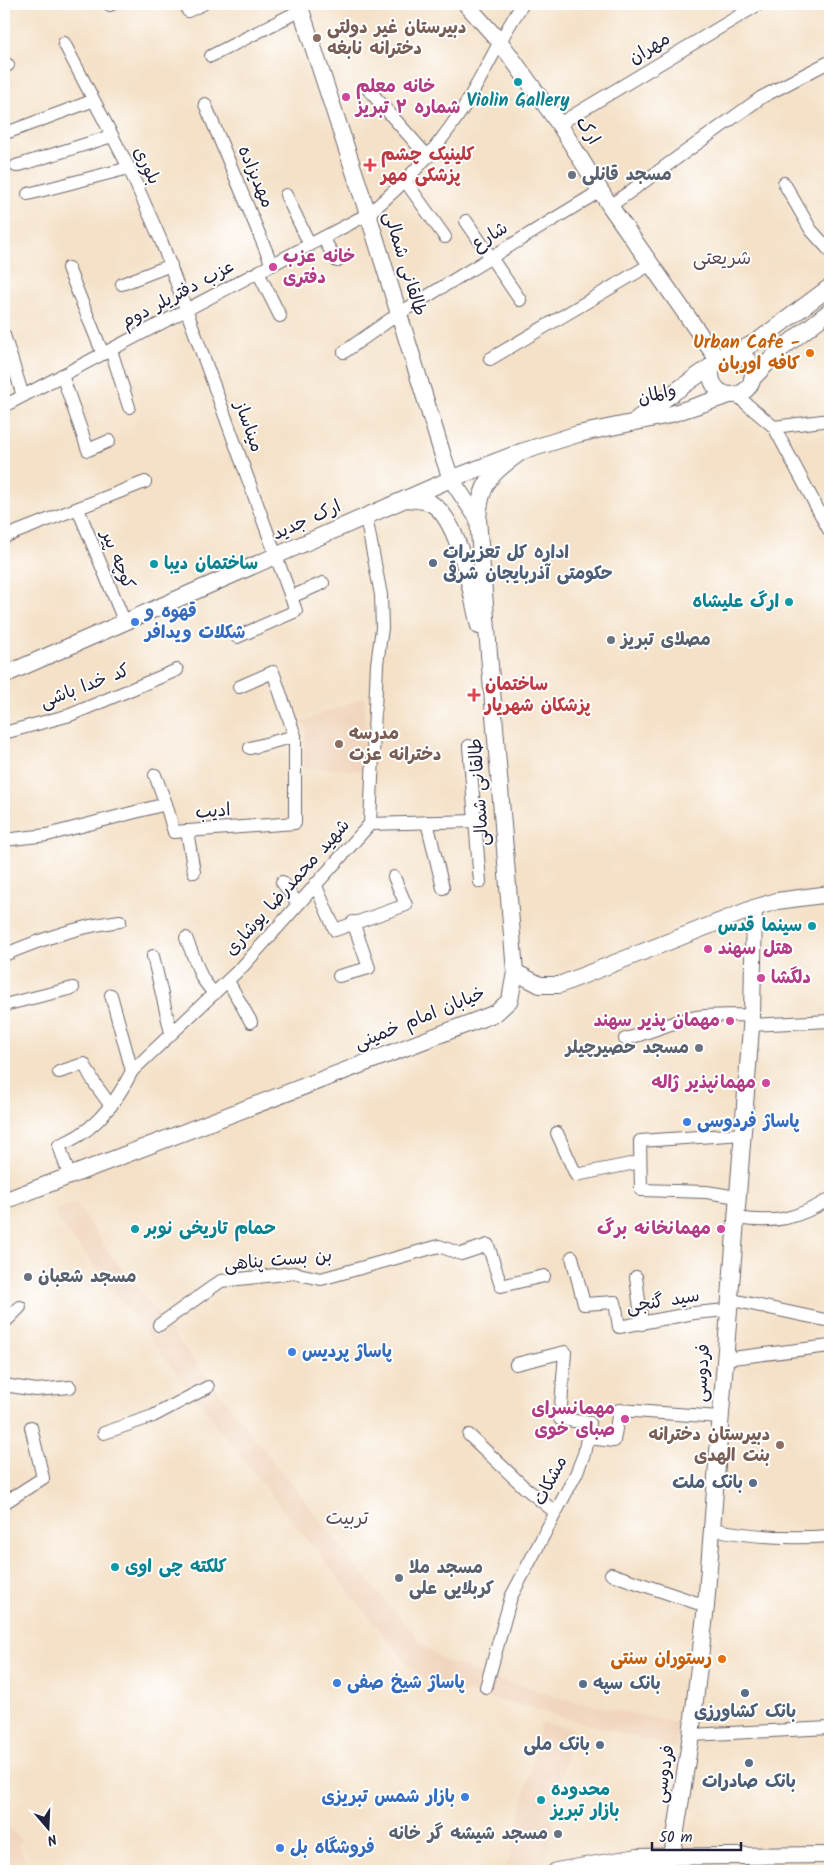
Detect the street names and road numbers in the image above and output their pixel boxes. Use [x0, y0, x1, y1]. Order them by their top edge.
street label: مهران [624, 25, 676, 73]
street label: ارک [567, 111, 607, 151]
street label: مهدیزاده [229, 141, 281, 213]
street label: بلوری [124, 142, 168, 190]
street label: طالقانی شمالی [374, 208, 434, 320]
street label: شارع [466, 215, 514, 259]
street label: عزب دفتریلر دوم [116, 253, 240, 337]
street label: والمان [635, 376, 679, 414]
street label: میناساز [225, 396, 271, 456]
street label: ارک جدید [268, 493, 346, 549]
street label: کوچه پیر [91, 524, 142, 594]
street label: کد خدا باشی [36, 657, 134, 717]
street label: طالقانی شمالی [462, 737, 498, 847]
street label: ادیب [194, 796, 232, 828]
street label: شهید محمدرضا یوشاری [218, 813, 358, 963]
street label: خیابان امام خمینی [350, 980, 490, 1058]
street label: بن بست پناهی [223, 1242, 333, 1280]
street label: سید گنجی [624, 1282, 702, 1322]
street label: فردوسی [687, 1343, 719, 1403]
street label: مشکات [526, 1451, 576, 1511]
street label: فردوسی [646, 1743, 684, 1805]

